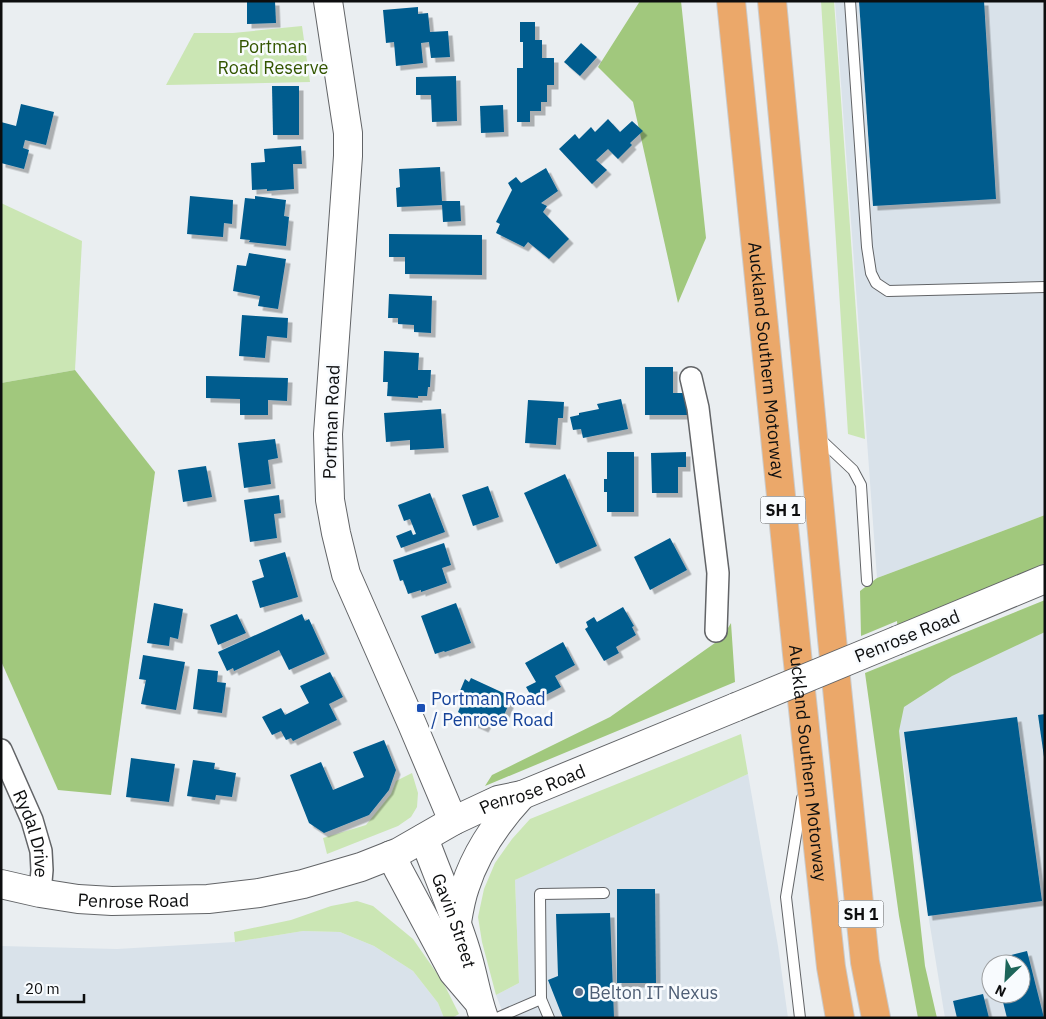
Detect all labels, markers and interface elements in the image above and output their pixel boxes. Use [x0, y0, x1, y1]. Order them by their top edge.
park label: Portman Road Reserve [218, 35, 329, 79]
street label: Auckland Southern Motorway [744, 241, 791, 480]
street label: Portman Road [318, 364, 344, 480]
road number: SH 1 [760, 496, 806, 524]
street label: Penrose Road [851, 604, 963, 668]
street label: Auckland Southern Motorway [785, 644, 833, 883]
place label: Portman Road / Penrose Road [431, 687, 554, 731]
marker: Portman Road / Penrose Road [415, 702, 427, 714]
street label: Penrose Road [475, 759, 589, 819]
street label: Rydal Drive [8, 786, 54, 879]
street label: Gavin Street [427, 870, 482, 970]
street label: Penrose Road [77, 888, 189, 913]
road number: SH 1 [838, 901, 884, 928]
north arrow [981, 954, 1031, 1004]
scale bar [18, 972, 84, 1004]
text: 20 m [25, 979, 60, 998]
text: N [992, 980, 1009, 1001]
place label: Belton IT Nexus [589, 981, 718, 1004]
marker: Belton IT Nexus [573, 986, 585, 998]

